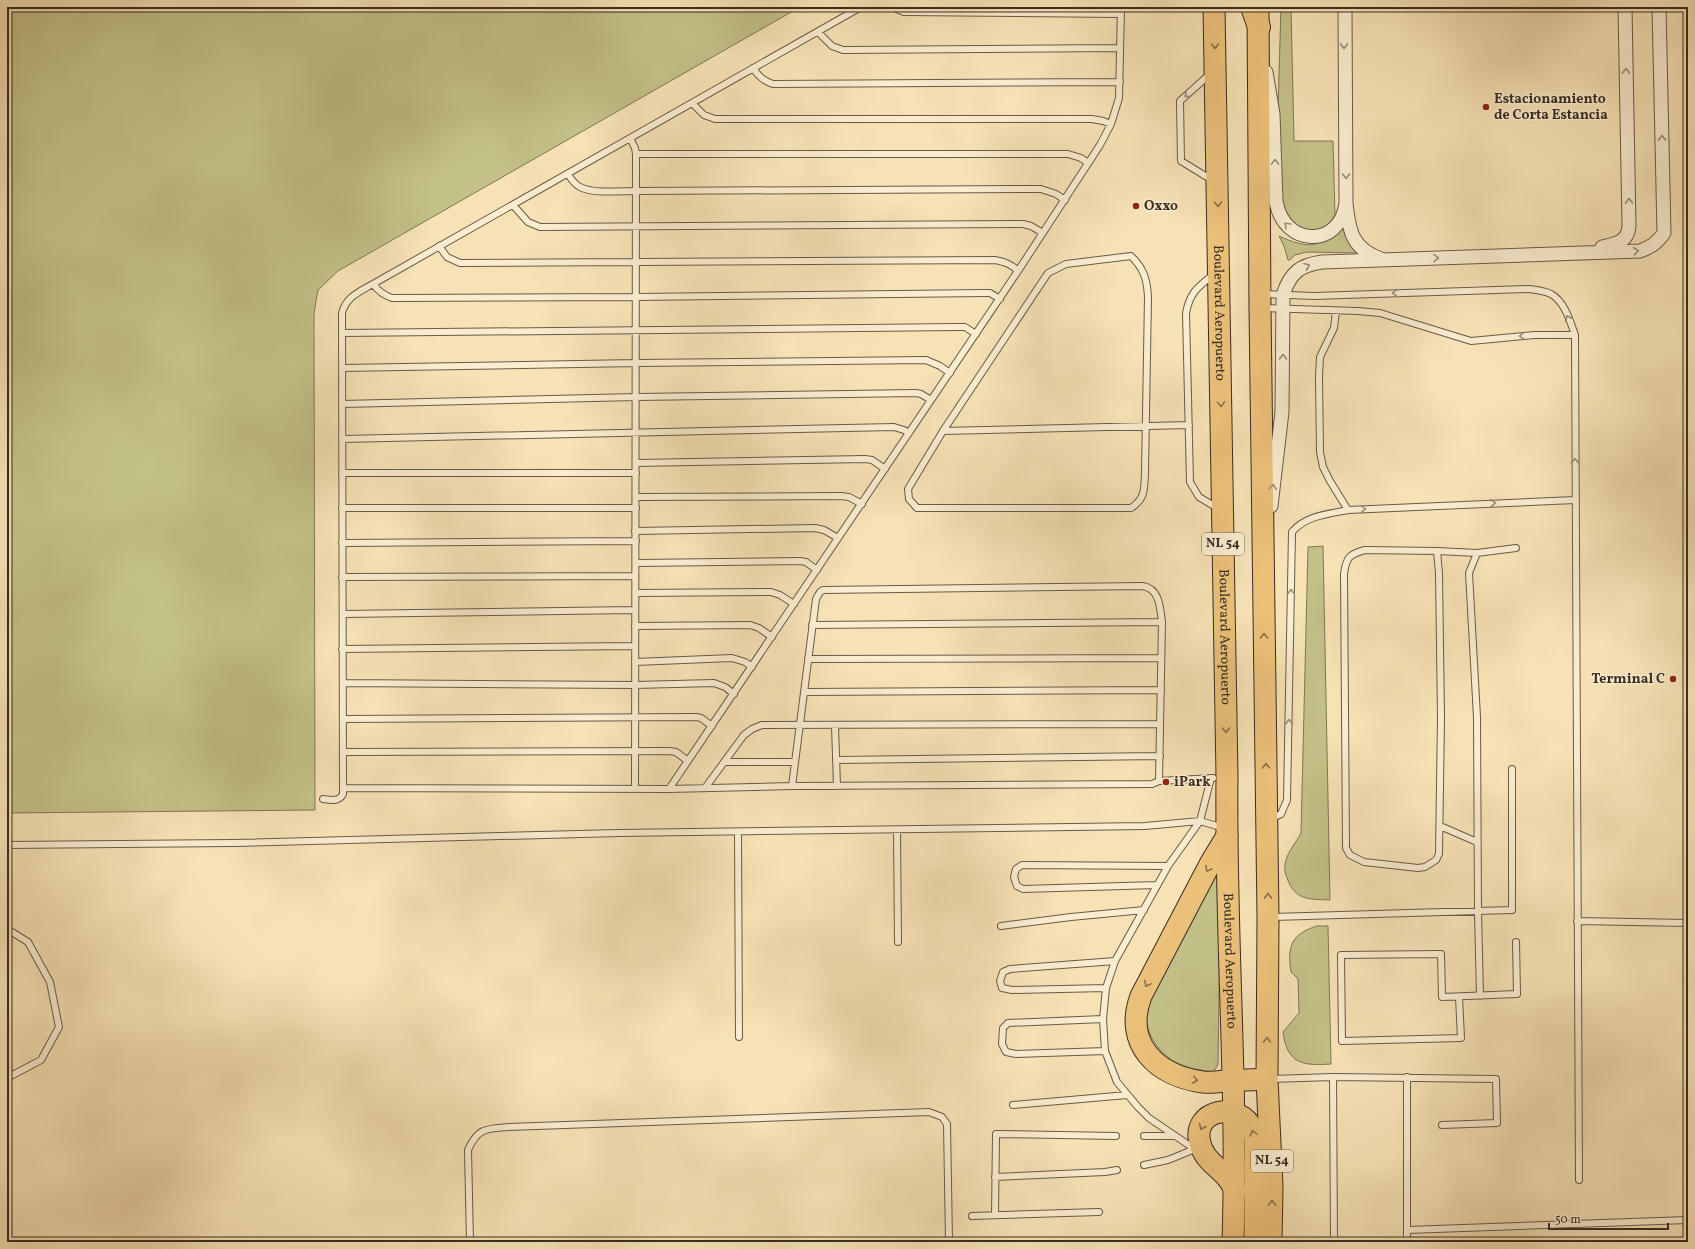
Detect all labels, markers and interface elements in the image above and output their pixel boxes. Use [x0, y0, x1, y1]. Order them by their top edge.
one-way arrow [1211, 43, 1219, 49]
one-way arrow [1340, 43, 1348, 49]
one-way arrow [1622, 68, 1631, 74]
one-way arrow [1184, 90, 1191, 97]
place label: Estacionamiento de Corta Estancia [1494, 90, 1608, 125]
marker: Estacionamiento de Corta Estancia [1481, 102, 1491, 112]
one-way arrow [1658, 135, 1666, 141]
one-way arrow [1270, 159, 1279, 165]
one-way arrow [1342, 173, 1350, 179]
place label: Oxxo [1144, 197, 1178, 216]
one-way arrow [1625, 198, 1633, 204]
marker: Oxxo [1131, 201, 1141, 211]
one-way arrow [1214, 201, 1222, 207]
one-way arrow [1284, 222, 1292, 230]
street label: Boulevard Aeropuerto [1209, 245, 1230, 381]
one-way arrow [1633, 247, 1639, 256]
one-way arrow [1433, 254, 1439, 263]
one-way arrow [1303, 262, 1310, 270]
one-way arrow [1392, 289, 1398, 298]
one-way arrow [1565, 314, 1573, 321]
one-way arrow [1519, 331, 1525, 340]
one-way arrow [1279, 354, 1287, 360]
one-way arrow [1217, 401, 1225, 407]
one-way arrow [1571, 458, 1579, 464]
one-way arrow [1268, 484, 1277, 490]
one-way arrow [1490, 499, 1496, 508]
one-way arrow [1360, 505, 1366, 513]
road number: NL 54 [1202, 533, 1244, 555]
street label: Boulevard Aeropuerto [1214, 569, 1235, 705]
one-way arrow [1287, 589, 1295, 595]
one-way arrow [1260, 633, 1268, 639]
place label: Terminal C [1591, 670, 1665, 689]
marker: Terminal C [1668, 674, 1678, 684]
one-way arrow [1285, 719, 1293, 725]
one-way arrow [1222, 727, 1231, 733]
one-way arrow [1262, 763, 1270, 769]
place label: iPark [1174, 773, 1211, 792]
marker: iPark [1161, 777, 1171, 787]
one-way arrow [1205, 865, 1212, 872]
street label: Boulevard Aeropuerto [1218, 893, 1241, 1029]
one-way arrow [1264, 893, 1272, 899]
one-way arrow [1145, 980, 1152, 988]
one-way arrow [1263, 1037, 1271, 1043]
one-way arrow [1192, 1075, 1198, 1084]
one-way arrow [1198, 1123, 1206, 1130]
one-way arrow [1249, 1130, 1258, 1137]
road number: NL 54 [1251, 1150, 1293, 1172]
one-way arrow [1268, 1200, 1276, 1206]
scale bar [1549, 1205, 1668, 1231]
text: 50 m [1555, 1212, 1581, 1228]

